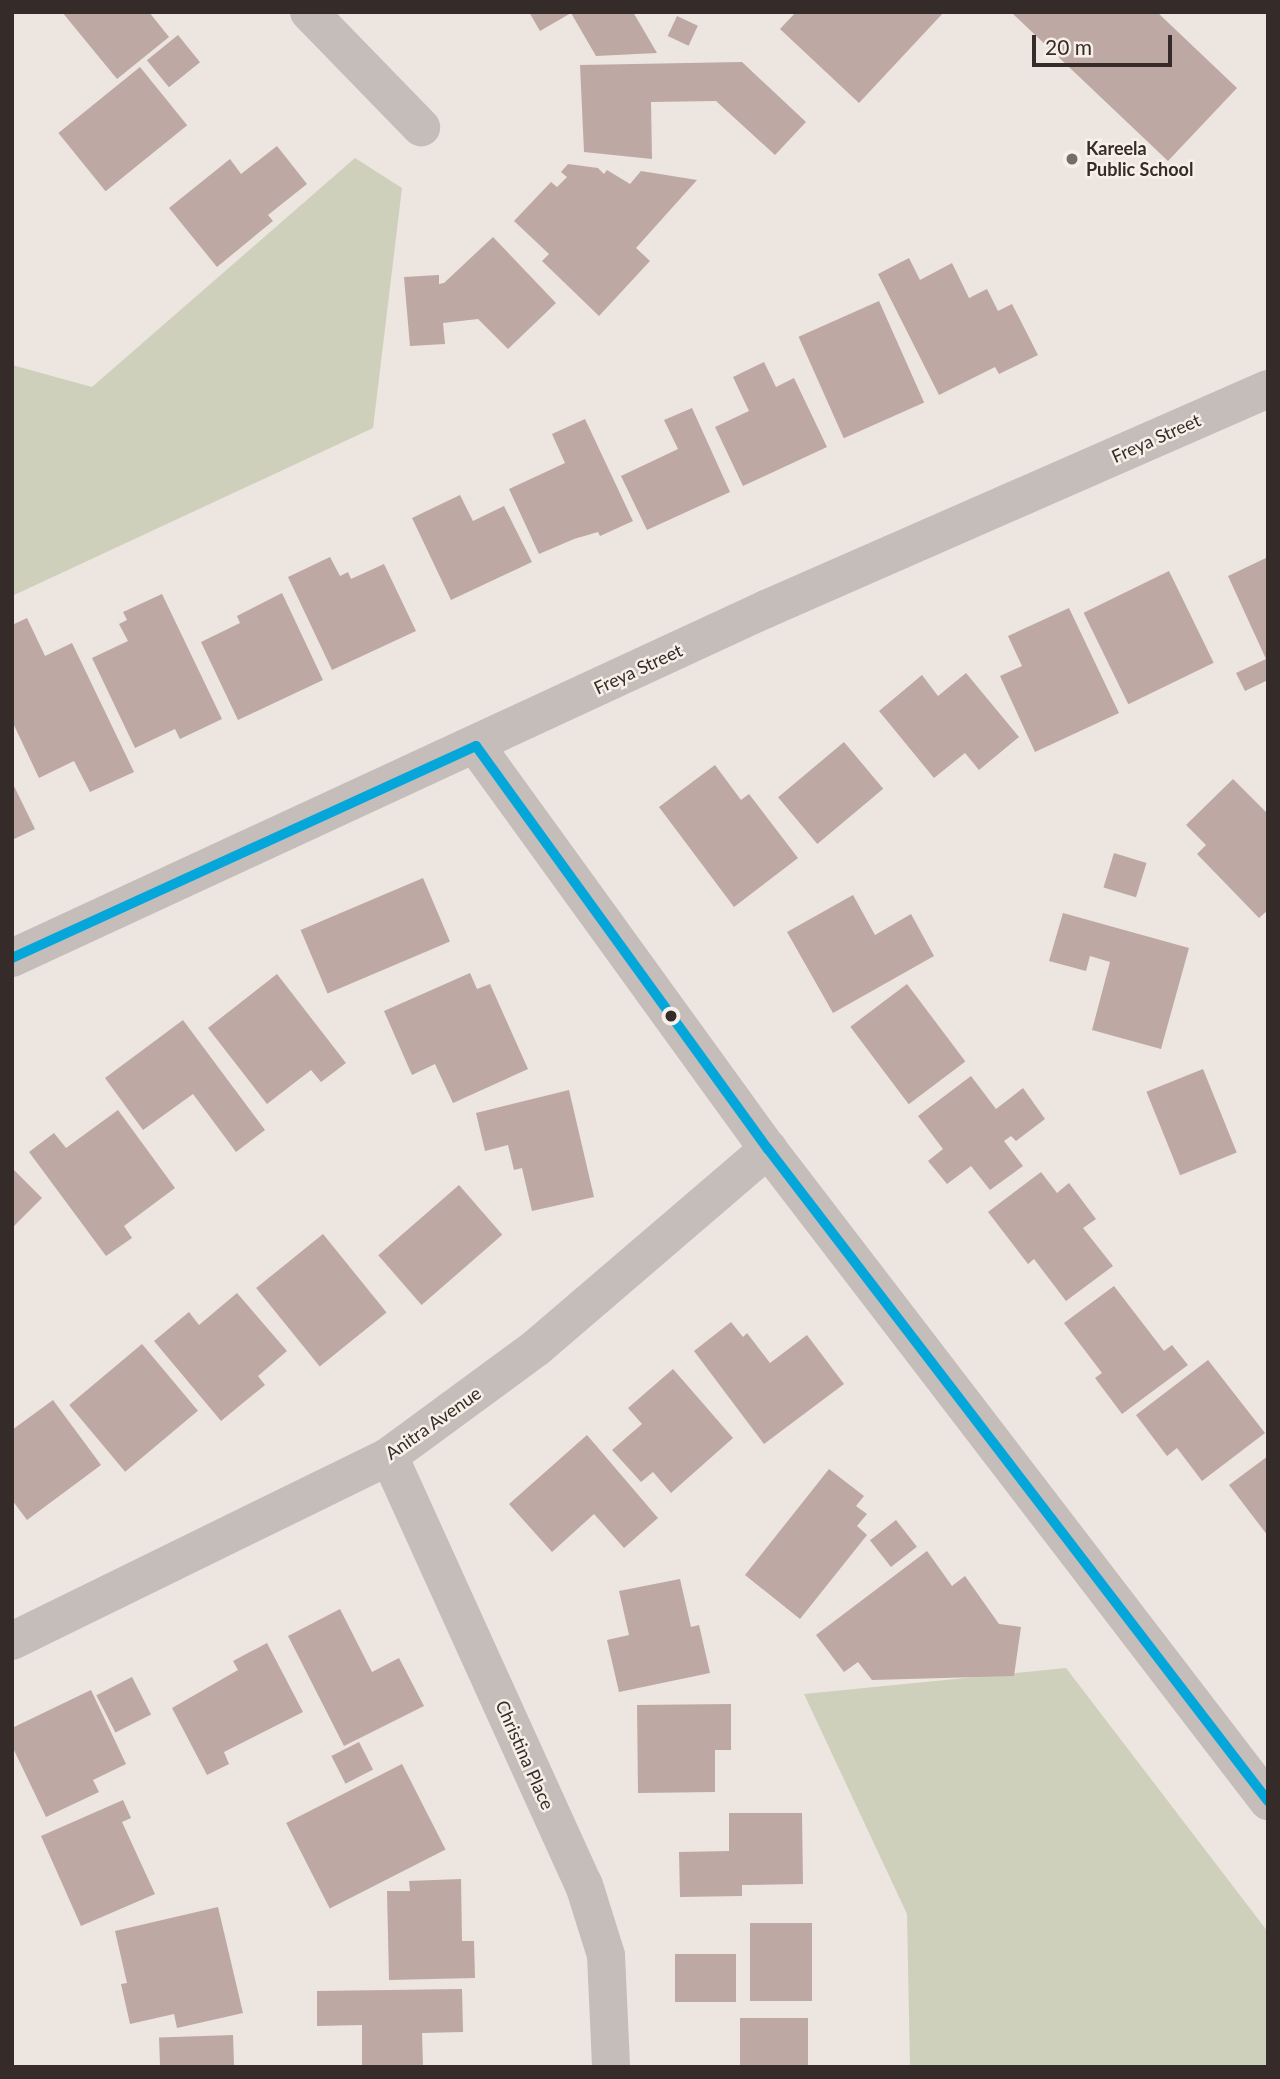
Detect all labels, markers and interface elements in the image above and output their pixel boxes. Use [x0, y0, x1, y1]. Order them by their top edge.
scale bar [1035, 21, 1175, 65]
text: 20 m [1045, 34, 1092, 59]
place label: Kareela Public School [1086, 138, 1193, 180]
marker: Kareela Public School [1064, 151, 1080, 167]
street label: Freya Street [1108, 409, 1204, 467]
street label: Freya Street [590, 639, 686, 699]
unlabelled marker [664, 1009, 678, 1023]
street label: Anitra Avenue [381, 1382, 485, 1464]
street label: Christina Place [491, 1697, 559, 1813]

